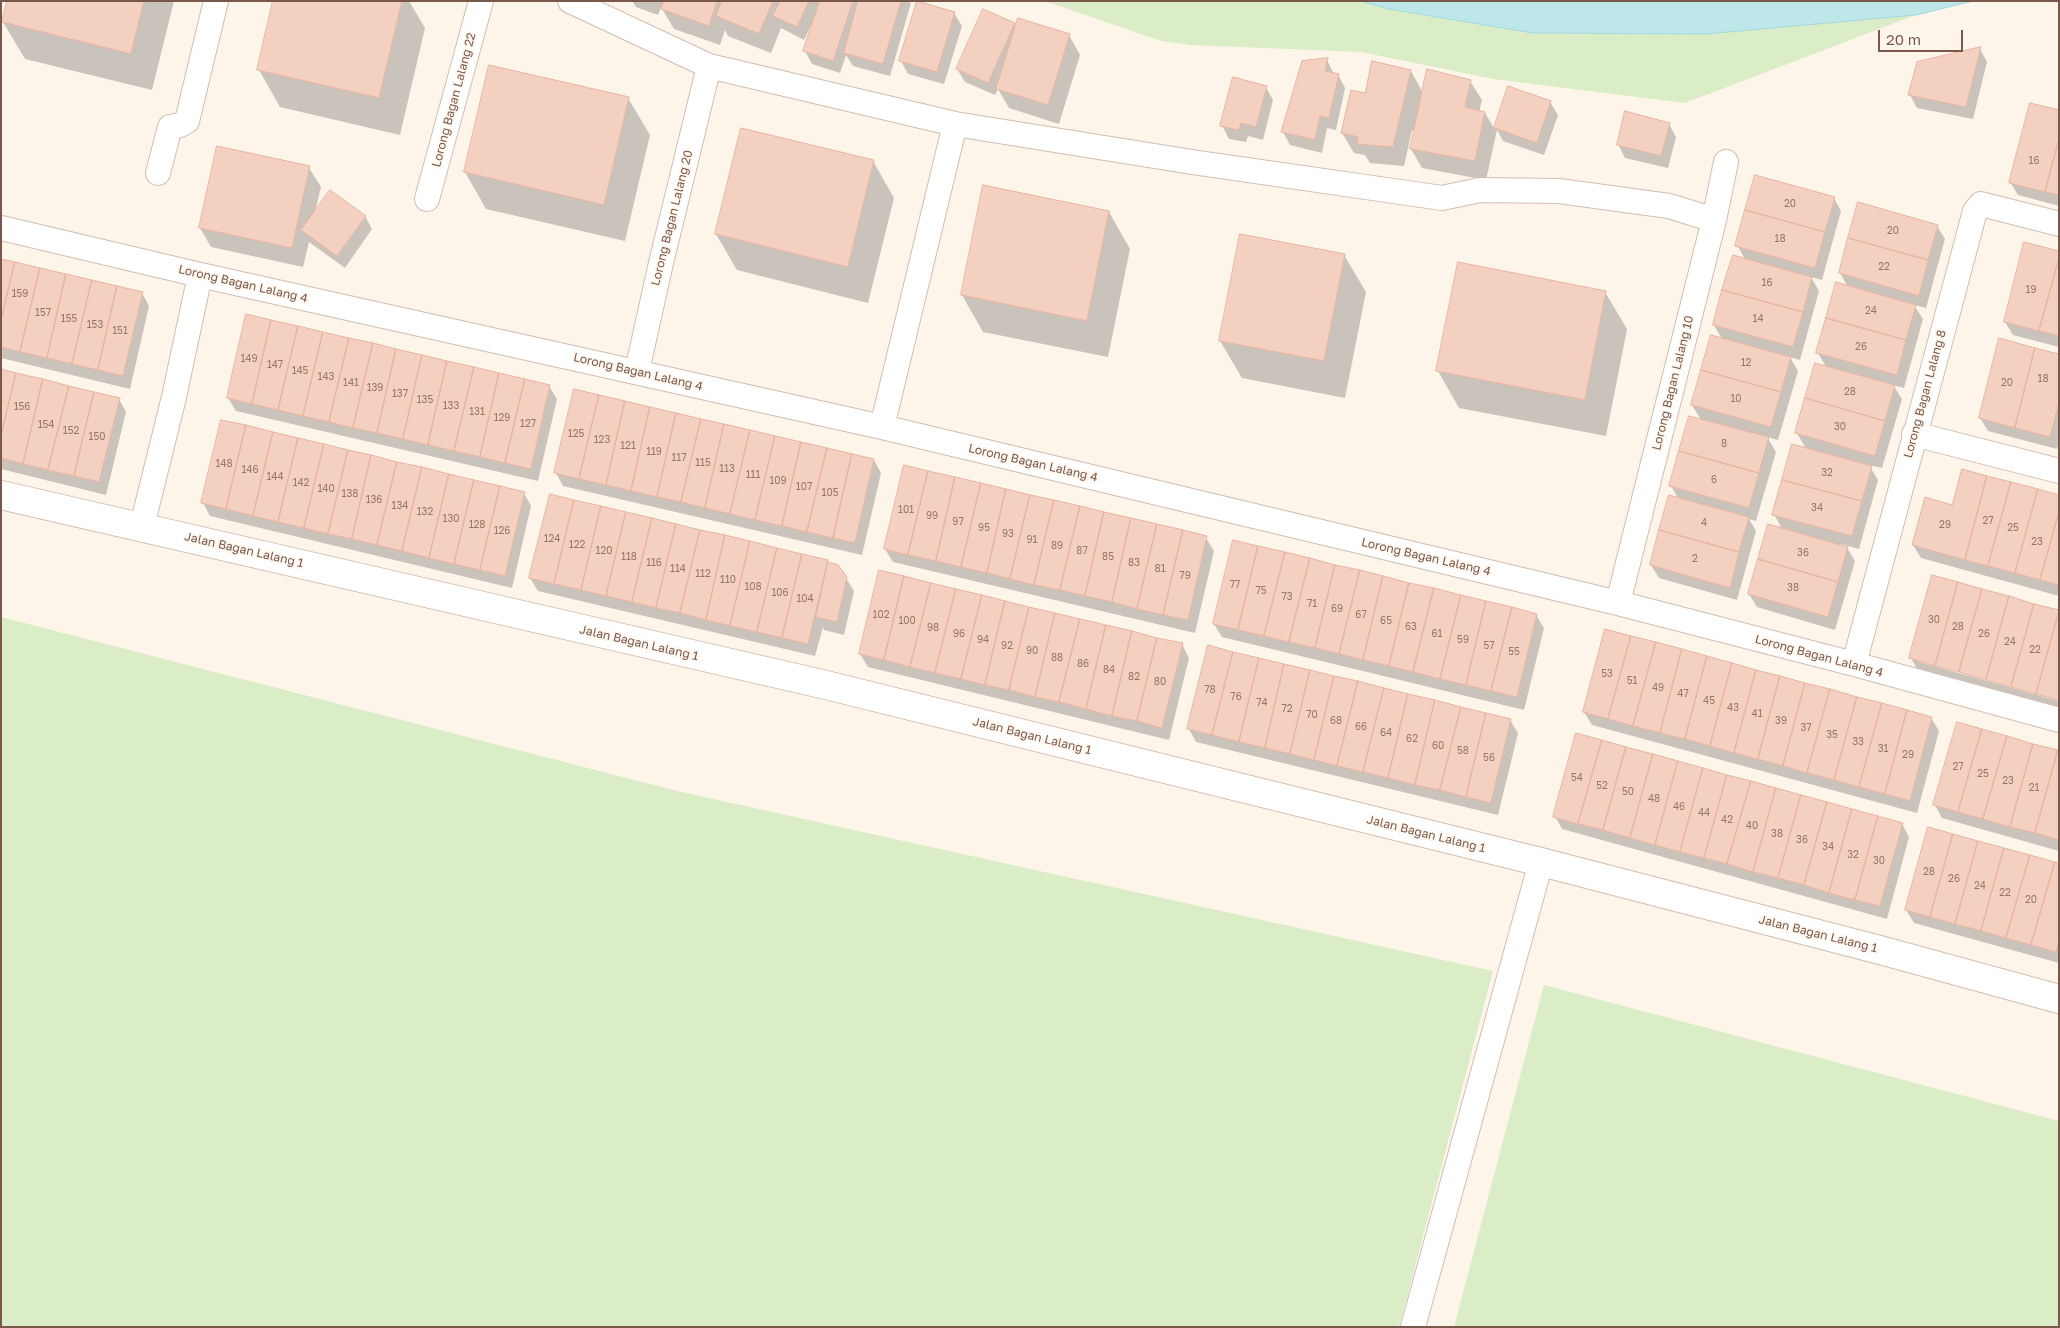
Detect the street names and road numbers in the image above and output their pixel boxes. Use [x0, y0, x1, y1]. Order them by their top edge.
street label: Lorong Bagan Lalang 22 [429, 31, 479, 169]
street label: Lorong Bagan Lalang 20 [648, 149, 696, 287]
street label: Lorong Bagan Lalang 4 [177, 262, 309, 306]
street label: Lorong Bagan Lalang 10 [1649, 314, 1697, 452]
street label: Lorong Bagan Lalang 8 [1901, 328, 1949, 460]
street label: Lorong Bagan Lalang 4 [572, 350, 704, 394]
street label: Lorong Bagan Lalang 4 [967, 441, 1099, 485]
street label: Jalan Bagan Lalang 1 [183, 529, 305, 571]
street label: Lorong Bagan Lalang 4 [1360, 535, 1492, 579]
street label: Jalan Bagan Lalang 1 [578, 622, 700, 664]
street label: Lorong Bagan Lalang 4 [1753, 632, 1885, 680]
street label: Jalan Bagan Lalang 1 [971, 714, 1093, 758]
street label: Jalan Bagan Lalang 1 [1365, 812, 1487, 856]
street label: Jalan Bagan Lalang 1 [1757, 912, 1879, 956]

